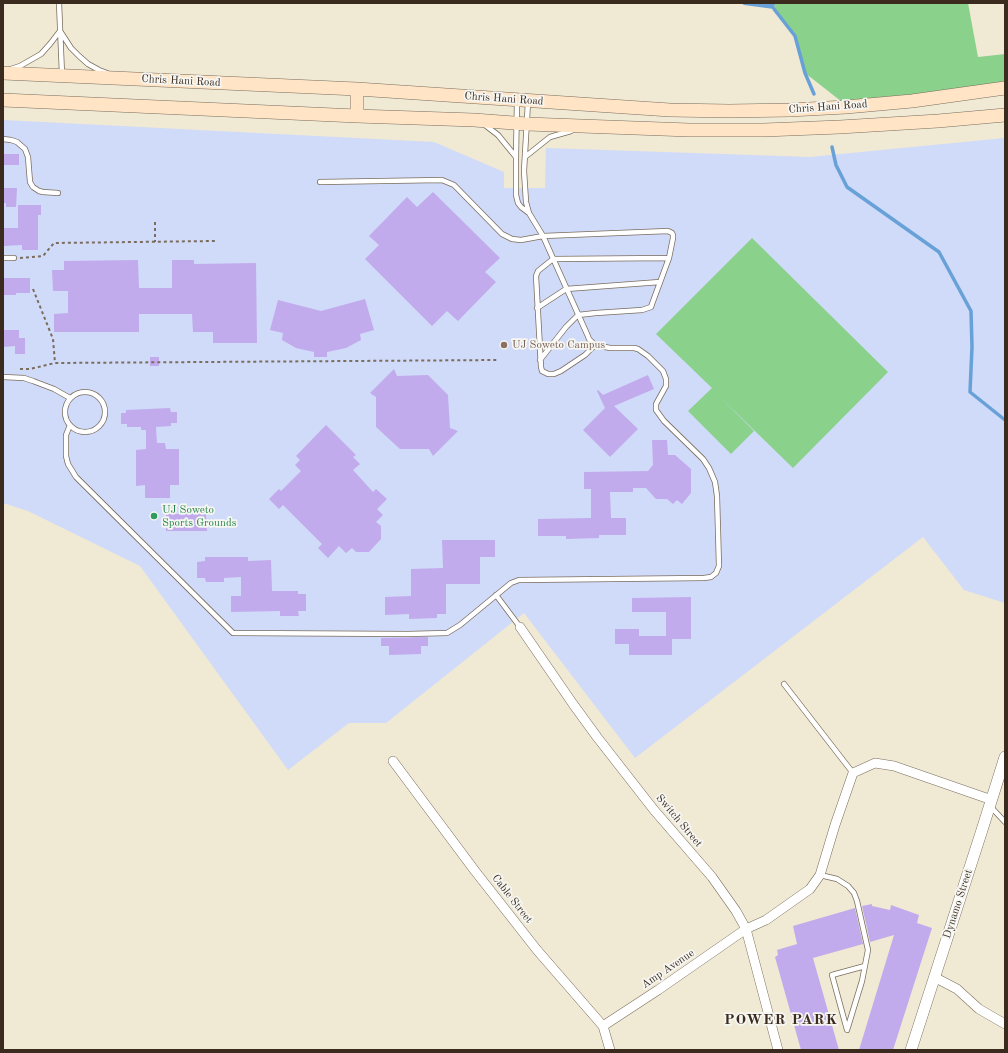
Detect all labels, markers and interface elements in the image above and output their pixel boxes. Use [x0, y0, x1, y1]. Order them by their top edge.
street label: Chris Hani Road [141, 72, 221, 90]
street label: Chris Hani Road [464, 90, 544, 108]
street label: Chris Hani Road [788, 98, 868, 116]
place label: UJ Soweto Campus [512, 338, 605, 352]
marker: UJ Soweto Campus [499, 340, 509, 350]
place label: UJ Soweto Sports Grounds [162, 503, 236, 529]
marker: UJ Soweto Sports Grounds [149, 511, 159, 521]
street label: Switch Street [653, 792, 705, 850]
street label: Dynamo Street [941, 868, 975, 940]
street label: Cable Street [489, 872, 535, 926]
street label: Amp Avenue [639, 947, 697, 991]
district label: POWER PARK [724, 1011, 838, 1029]

